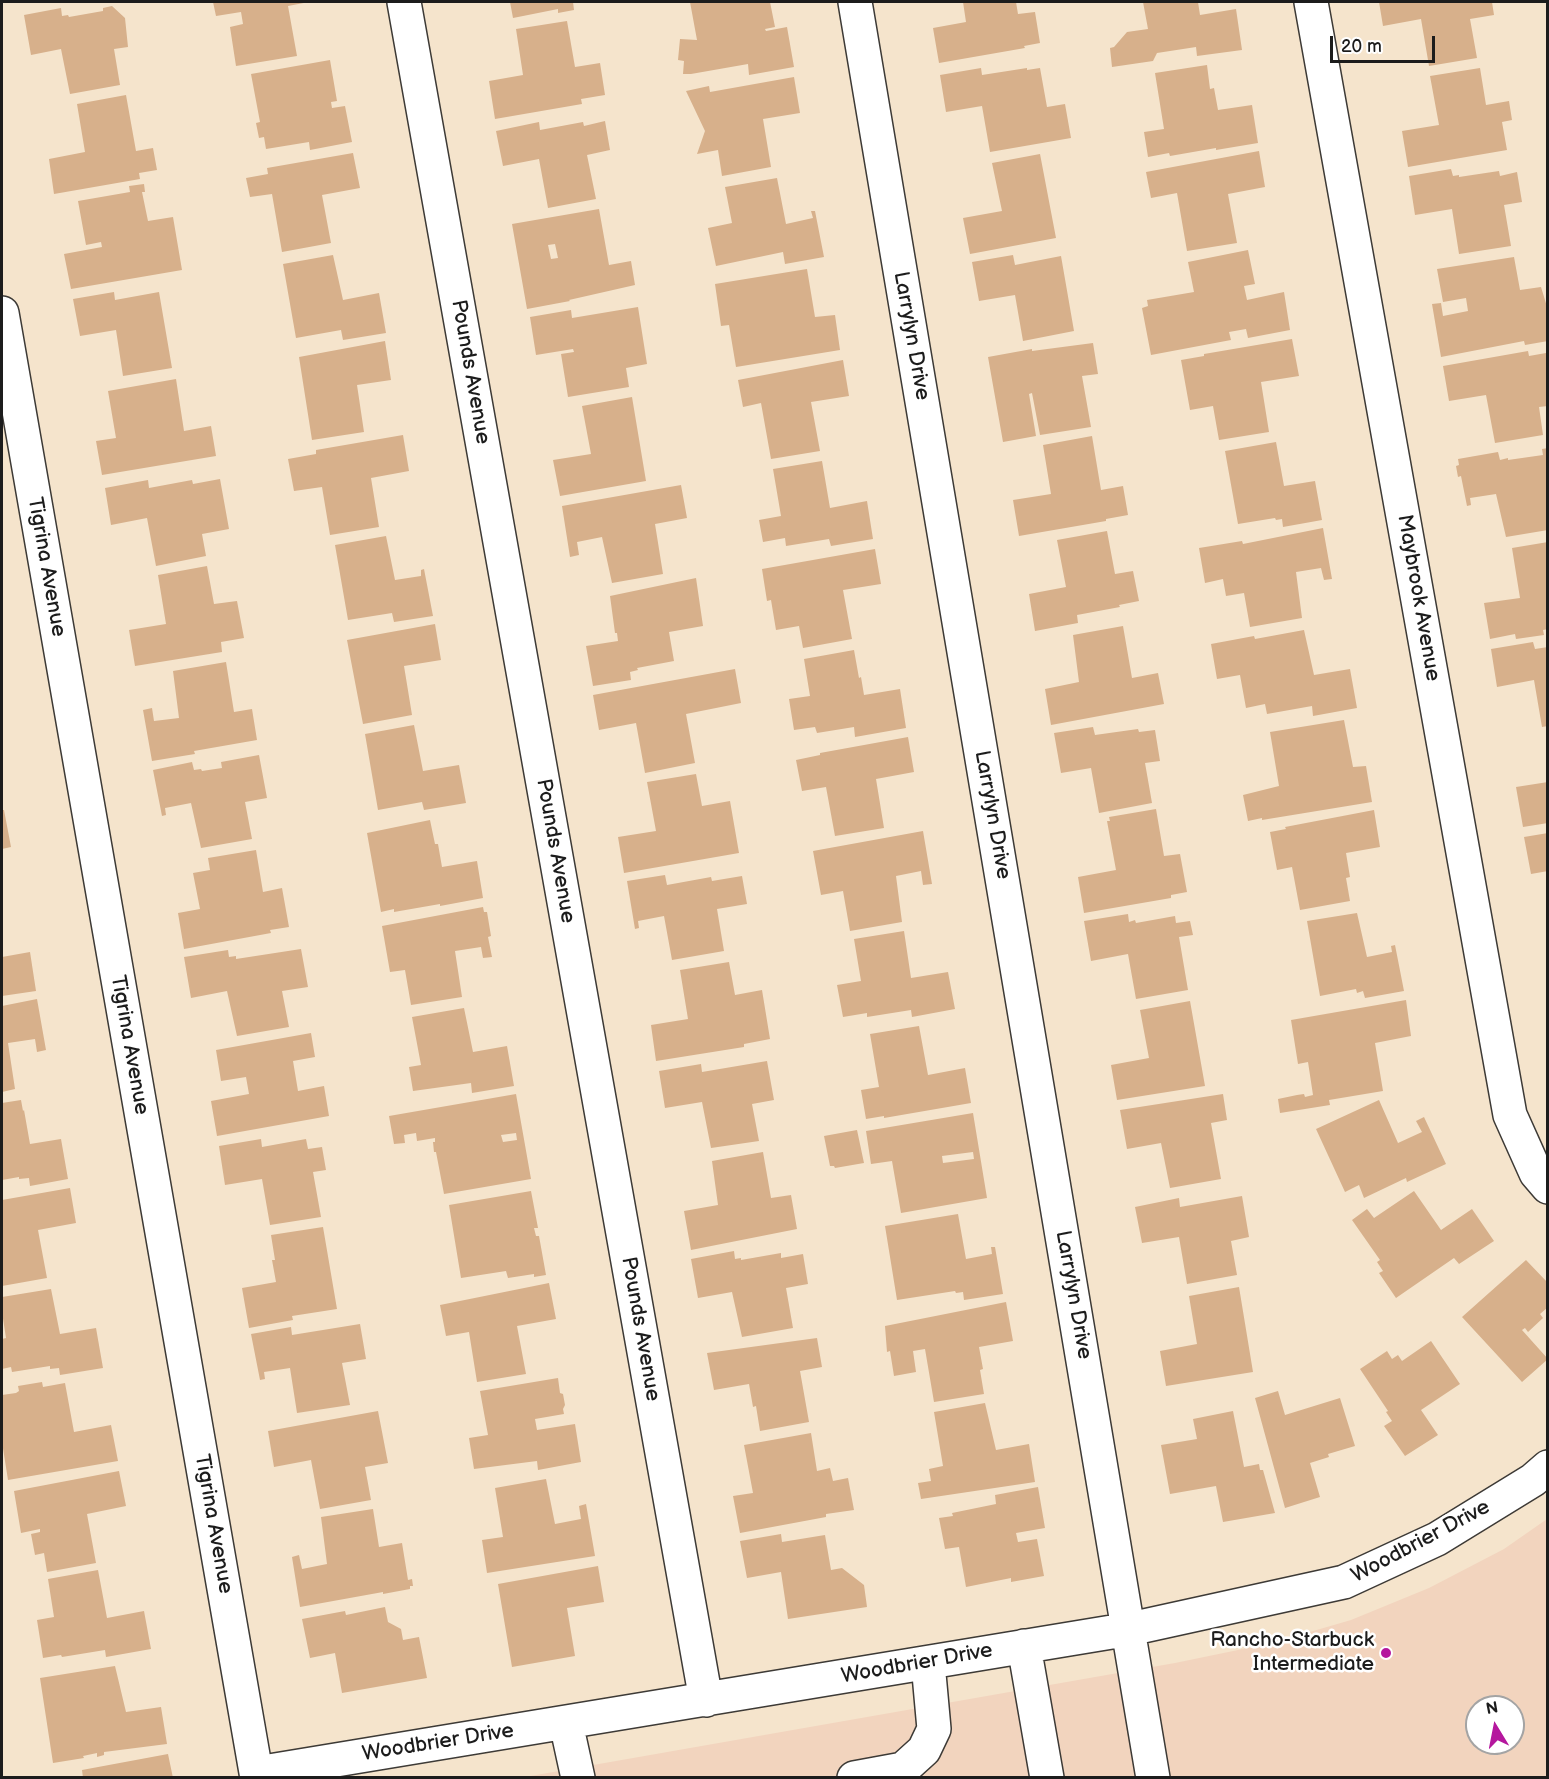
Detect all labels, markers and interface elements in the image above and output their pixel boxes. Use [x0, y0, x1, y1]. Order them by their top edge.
scale bar [1333, 24, 1438, 62]
text: 20 m [1341, 36, 1382, 57]
street label: Larrylyn Drive [887, 270, 935, 402]
street label: Pounds Avenue [445, 298, 495, 446]
street label: Tigrina Avenue [21, 495, 71, 639]
street label: Maybrook Avenue [1391, 513, 1445, 683]
street label: Larrylyn Drive [968, 749, 1016, 881]
street label: Pounds Avenue [530, 777, 580, 925]
street label: Tigrina Avenue [104, 973, 154, 1117]
street label: Larrylyn Drive [1049, 1229, 1097, 1361]
street label: Pounds Avenue [615, 1255, 665, 1403]
street label: Tigrina Avenue [188, 1452, 238, 1596]
street label: Woodbrier Drive [1347, 1495, 1495, 1589]
place label: Rancho-Starbuck Intermediate [1210, 1628, 1374, 1678]
street label: Woodbrier Drive [839, 1638, 995, 1690]
marker: Rancho-Starbuck Intermediate [1379, 1646, 1393, 1660]
north arrow [1465, 1695, 1525, 1755]
text: N [1485, 1698, 1500, 1719]
street label: Woodbrier Drive [360, 1719, 516, 1767]

